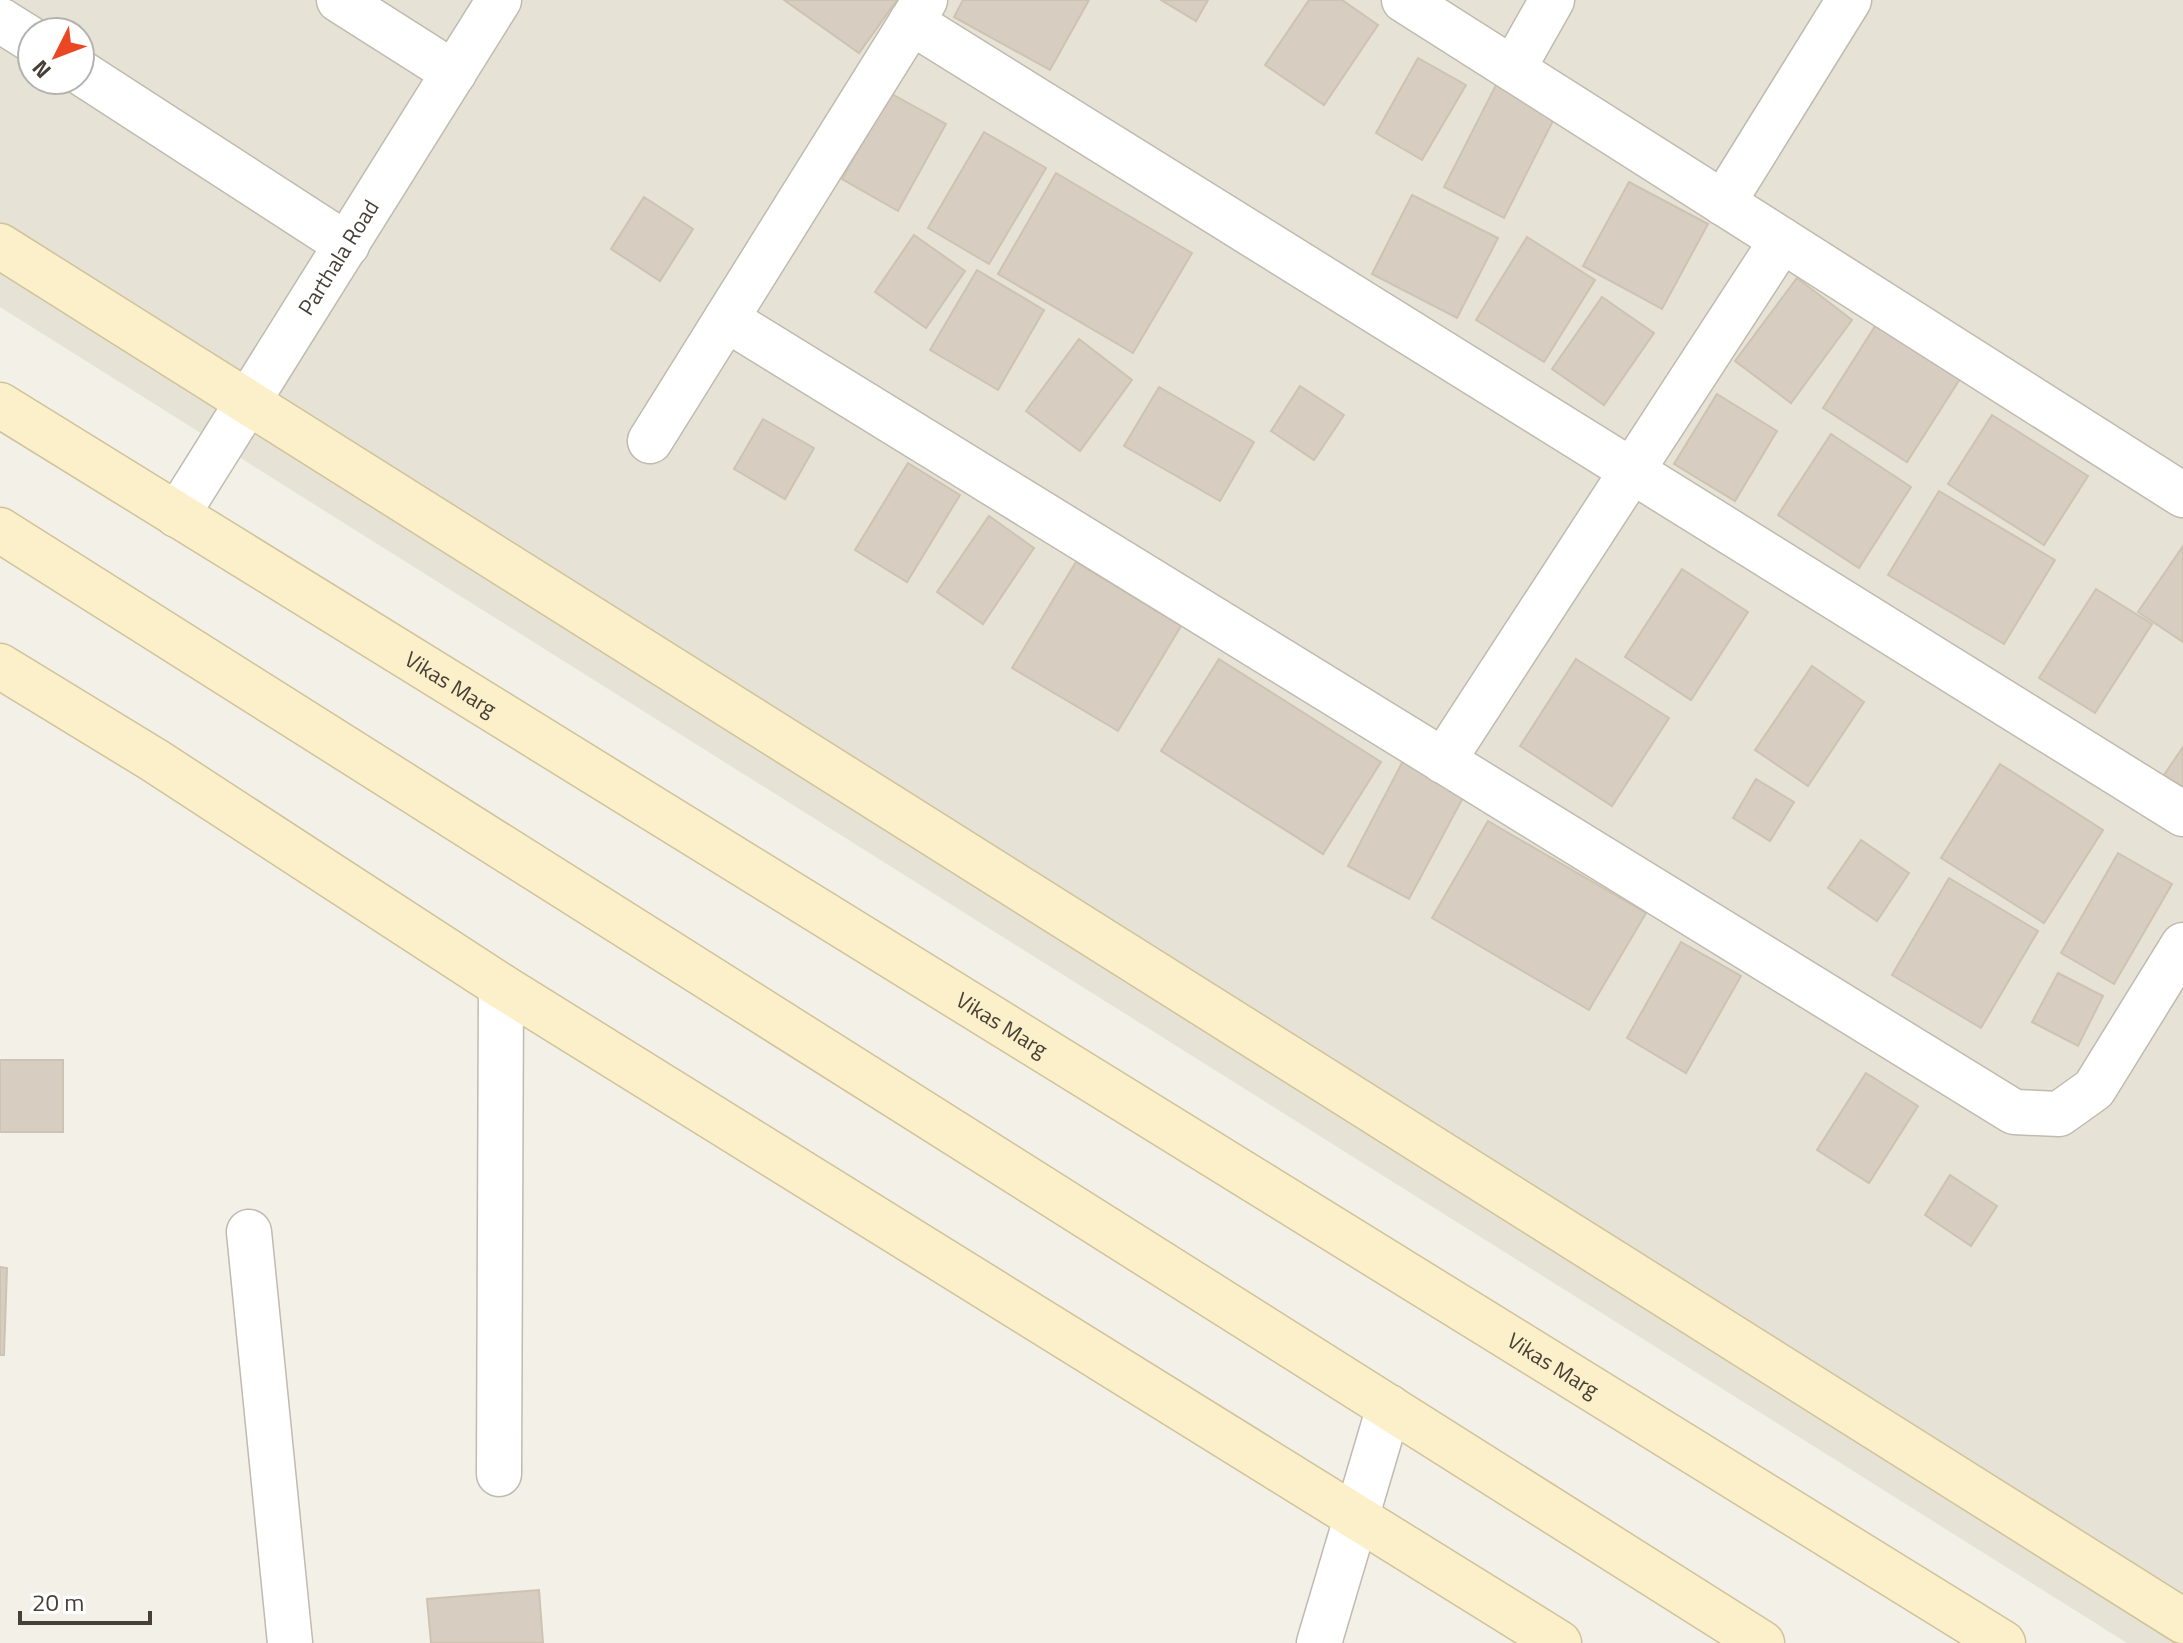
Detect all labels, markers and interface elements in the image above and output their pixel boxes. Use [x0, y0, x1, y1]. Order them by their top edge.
north arrow [16, 16, 96, 96]
text: N [23, 52, 59, 86]
street label: Parthala Road [289, 193, 387, 322]
street label: Vikas Marg [398, 642, 503, 725]
street label: Vikas Marg [950, 983, 1055, 1066]
street label: Vikas Marg [1501, 1324, 1606, 1406]
scale bar [20, 1575, 150, 1625]
text: 20 m [32, 1584, 84, 1620]

